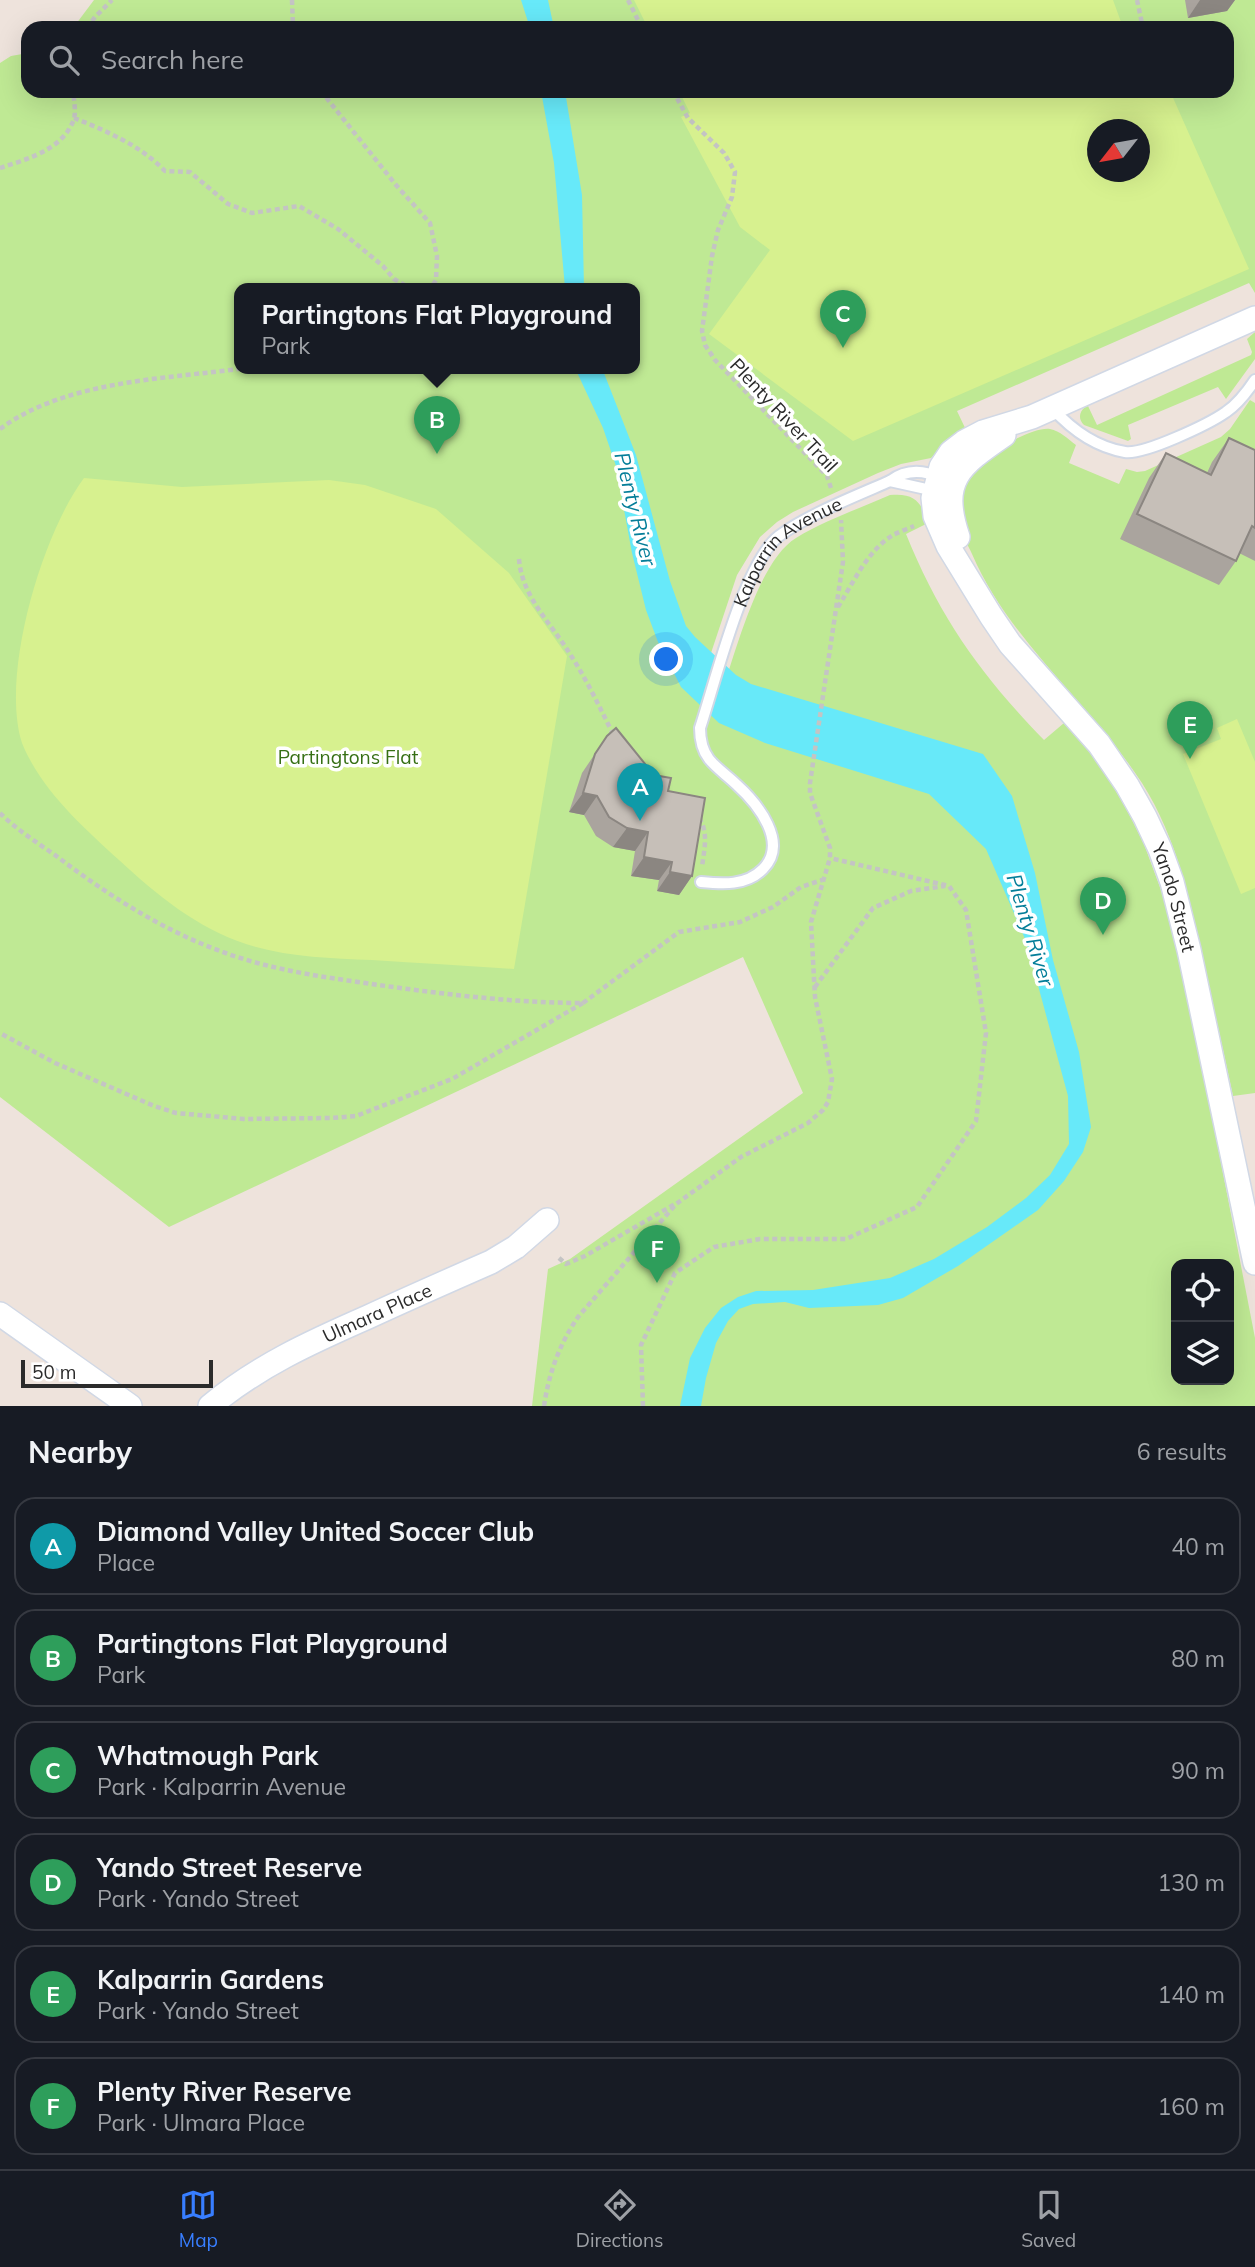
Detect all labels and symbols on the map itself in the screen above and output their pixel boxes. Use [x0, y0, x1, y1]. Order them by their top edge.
north arrow [1087, 119, 1150, 182]
pin: C [820, 290, 866, 348]
street label: Plenty River Trail [725, 353, 843, 477]
pin: B [414, 396, 460, 454]
water label: Plenty River [609, 449, 663, 570]
street label: Kalparrin Avenue [728, 492, 846, 610]
your location [649, 642, 683, 676]
pin: E [1167, 701, 1213, 759]
park label: Partingtons Flat [278, 745, 419, 769]
pin: A [617, 763, 663, 821]
street label: Yando Street [1146, 838, 1201, 955]
water label: Plenty River [1002, 870, 1061, 990]
pin: D [1080, 877, 1126, 935]
pin: F [634, 1225, 680, 1283]
street label: Ulmara Place [318, 1278, 436, 1348]
scale bar [21, 1357, 214, 1389]

